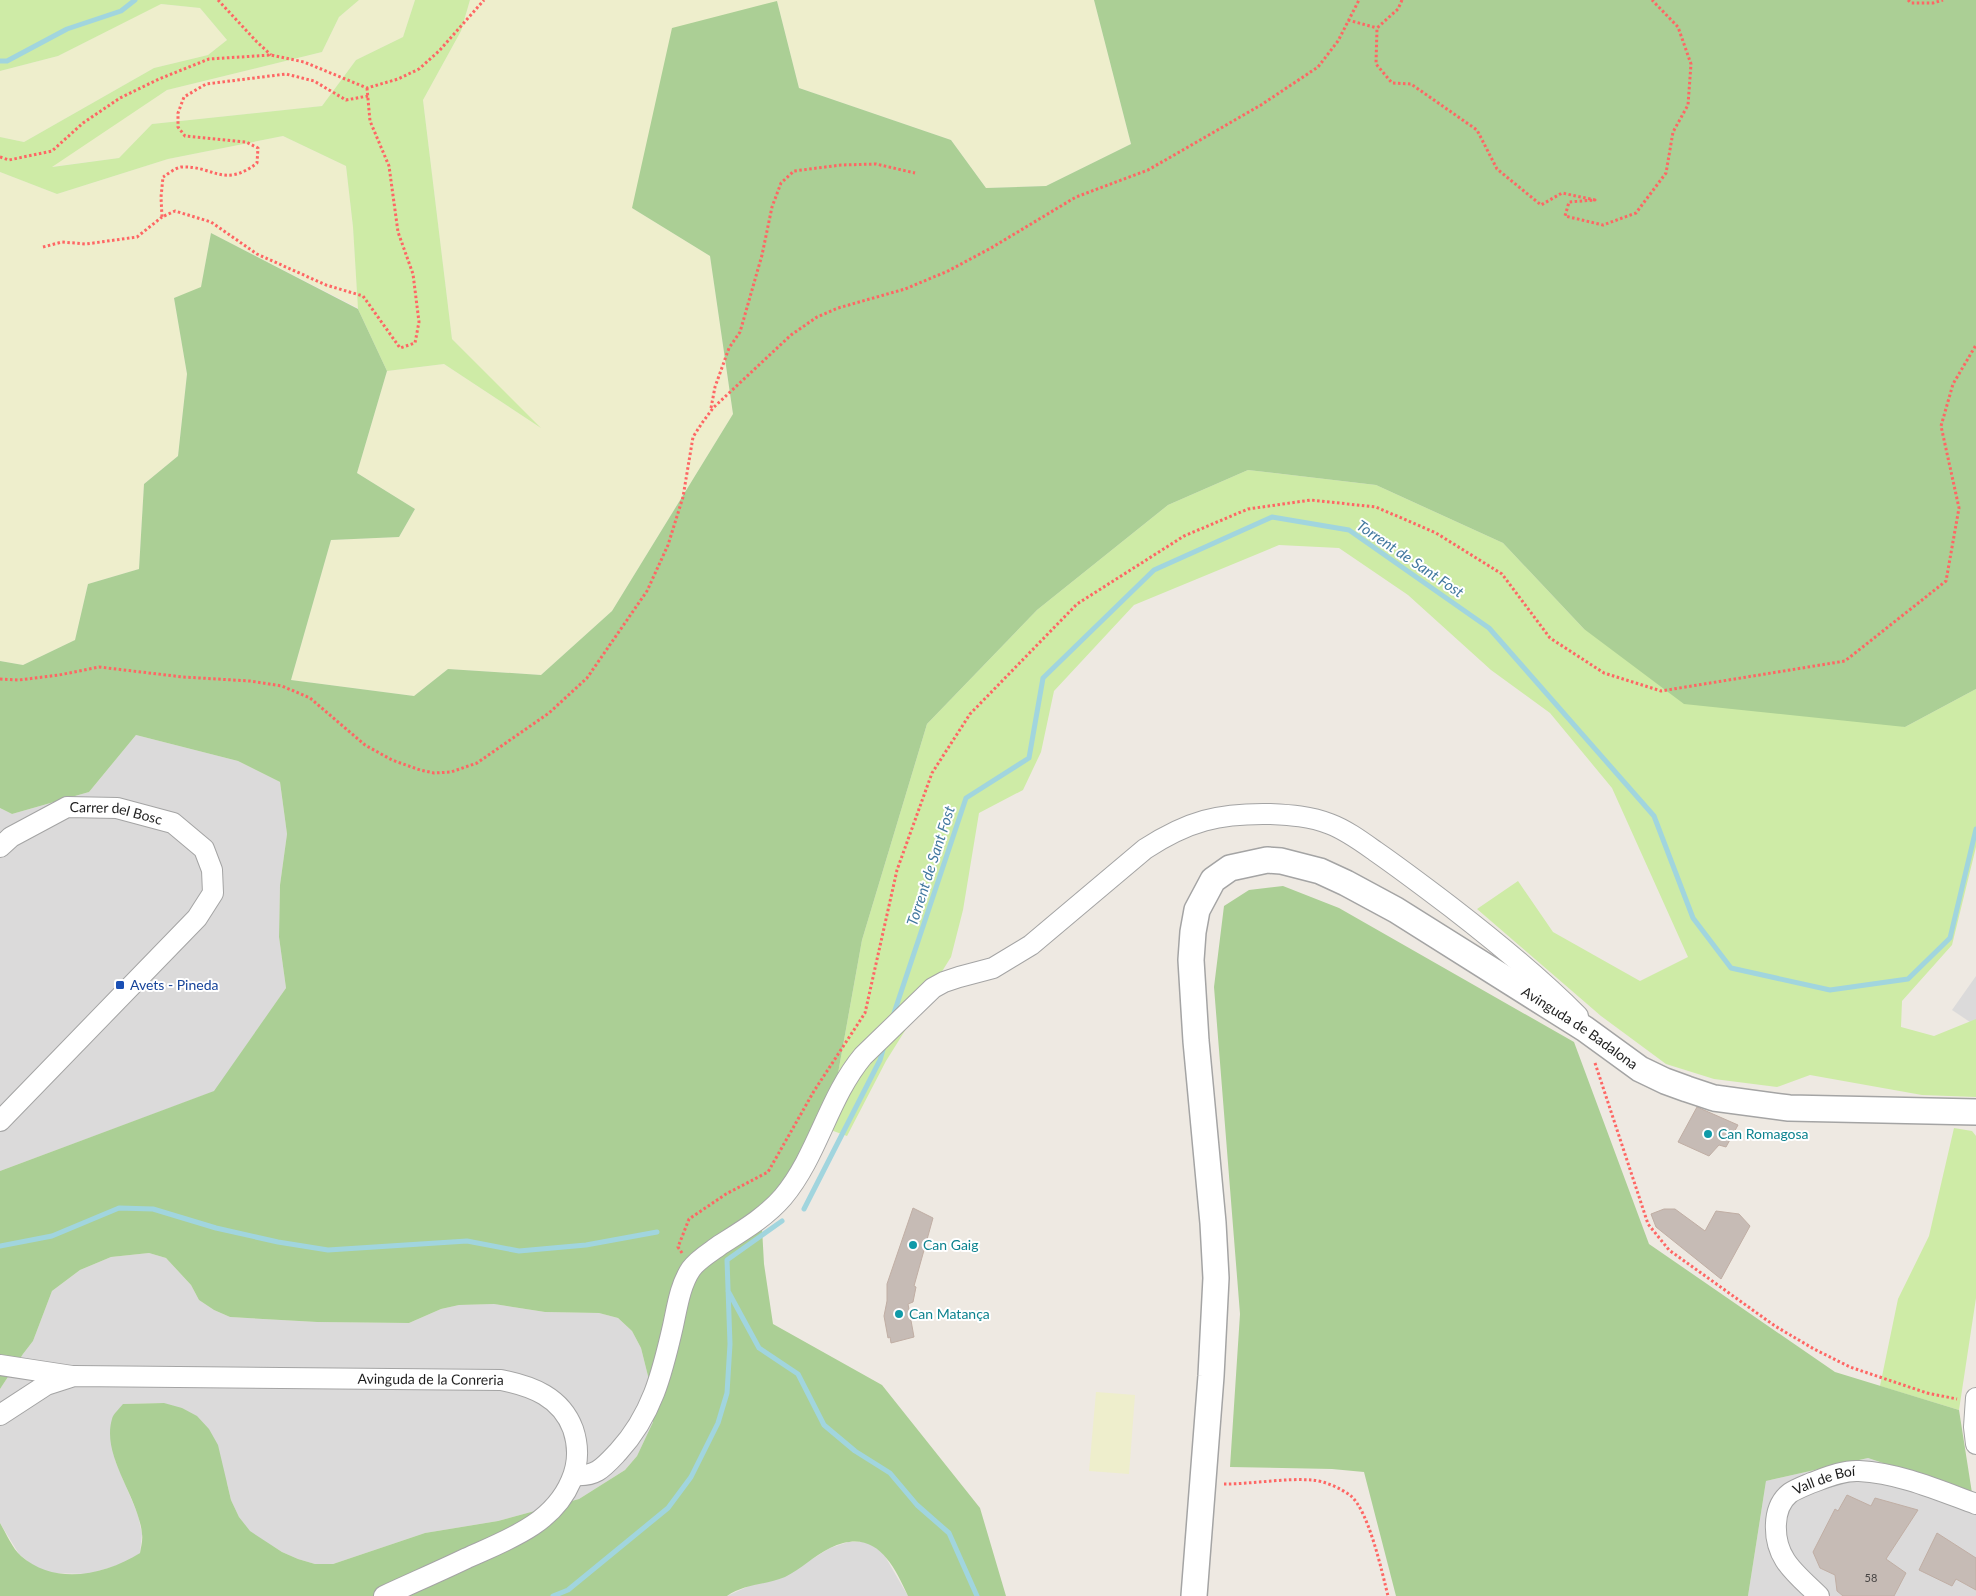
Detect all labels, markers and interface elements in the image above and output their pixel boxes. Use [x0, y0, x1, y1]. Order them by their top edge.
water label: Torrent de Sant Fost [1354, 516, 1468, 601]
street label: Carrer del Bosc [70, 798, 165, 828]
water label: Torrent de Sant Fost [902, 803, 958, 928]
place label: Avets - Pineda [130, 976, 219, 993]
marker: Avets - Pineda [114, 979, 126, 991]
street label: Avinguda de Badalona [1519, 982, 1641, 1073]
place label: Can Romagosa [1718, 1125, 1809, 1142]
marker: Can Romagosa [1702, 1128, 1714, 1140]
place label: Can Gaig [923, 1236, 979, 1253]
marker: Can Gaig [907, 1239, 919, 1251]
place label: Can Matança [909, 1305, 990, 1322]
marker: Can Matança [893, 1308, 905, 1320]
street label: Avinguda de la Conreria [357, 1370, 504, 1388]
street label: Vall de Boí [1790, 1462, 1856, 1498]
house number: 58 [1865, 1571, 1877, 1584]

